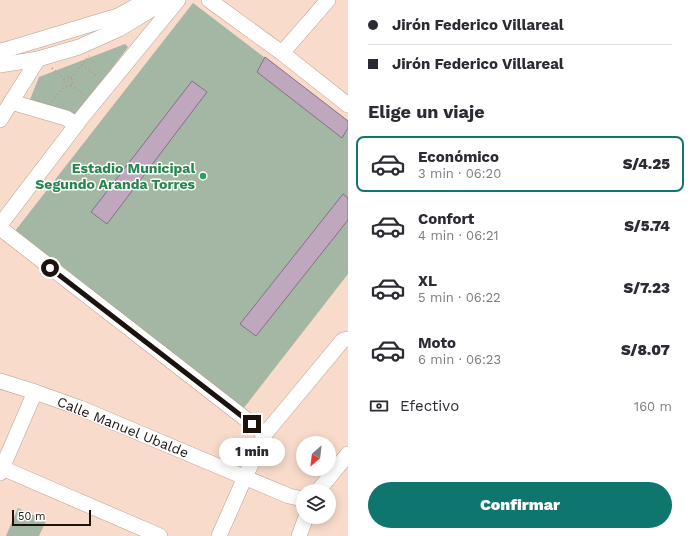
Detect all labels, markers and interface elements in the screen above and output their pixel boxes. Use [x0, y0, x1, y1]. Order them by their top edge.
text: Jirón Federico Villareal [392, 16, 564, 34]
text: Jirón Federico Villareal [392, 55, 564, 73]
text: Elige un viaje [368, 101, 485, 122]
icon: car [370, 146, 406, 182]
text: Económico [418, 148, 499, 166]
text: S/4.25 [623, 155, 670, 173]
place label: Estadio Municipal Segundo Aranda Torres [35, 160, 196, 192]
text: 3 min · 06:20 [418, 166, 501, 181]
marker: Estadio Municipal Segundo Aranda Torres [198, 171, 208, 181]
icon: car [370, 208, 406, 244]
text: Confort [418, 210, 474, 228]
text: S/5.74 [624, 217, 670, 235]
text: 4 min · 06:21 [418, 228, 499, 243]
route start [41, 259, 59, 277]
icon: car [370, 270, 406, 306]
text: XL [418, 272, 437, 290]
text: S/7.23 [624, 279, 670, 297]
text: 5 min · 06:22 [418, 290, 501, 305]
icon: car [370, 332, 406, 368]
text: Moto [418, 334, 456, 352]
text: S/8.07 [621, 341, 670, 359]
text: 6 min · 06:23 [418, 352, 501, 367]
street label: Calle Manuel Ubalde [55, 393, 191, 461]
icon: cash [368, 395, 390, 417]
text: Efectivo [400, 397, 459, 415]
text: 160 m [634, 399, 672, 414]
route end [243, 415, 261, 433]
north arrow [296, 436, 336, 476]
map controls [296, 436, 336, 524]
callout: 1 min [219, 438, 285, 466]
text: 1 min [235, 444, 269, 459]
button: Confirmar [368, 482, 672, 528]
button: layers [296, 484, 336, 524]
scale bar [12, 508, 91, 527]
text: 50 m [18, 510, 45, 523]

